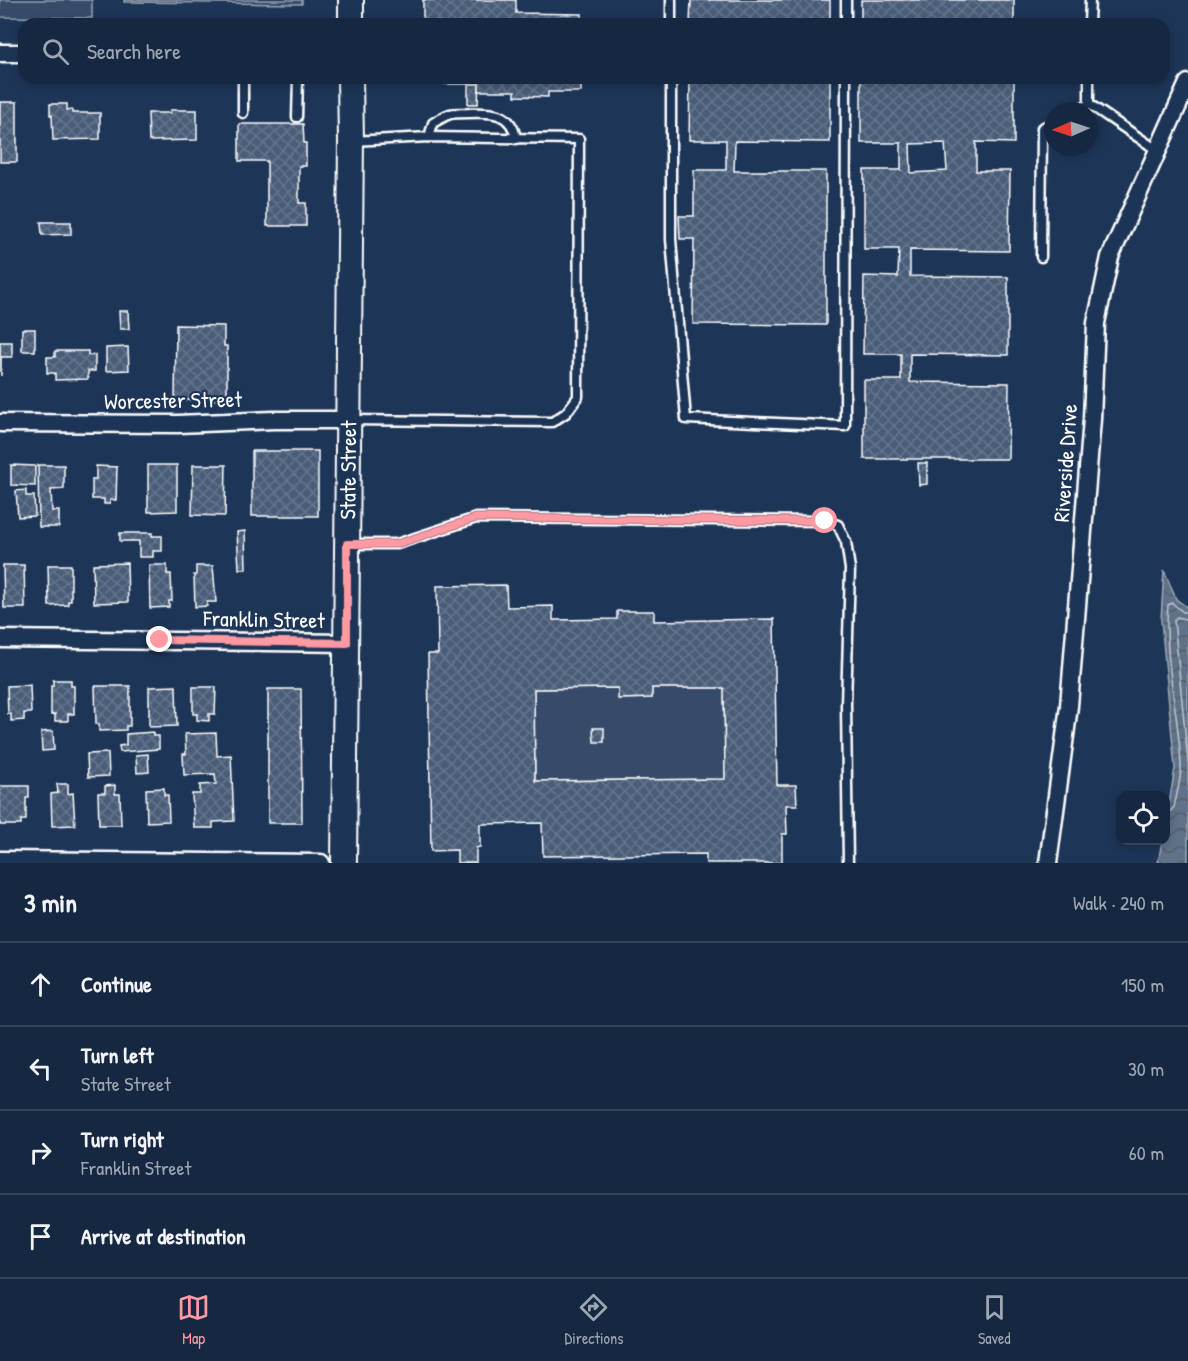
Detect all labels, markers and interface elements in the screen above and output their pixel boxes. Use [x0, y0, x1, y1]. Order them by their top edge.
search box [18, 18, 1170, 84]
icon: search [39, 35, 72, 68]
text: Search here [87, 36, 181, 66]
north arrow [1044, 102, 1098, 156]
street label: Worcester Street [104, 384, 243, 416]
street label: Riverside Drive [1046, 403, 1084, 523]
street label: State Street [332, 420, 363, 520]
route start [811, 507, 837, 533]
street label: Franklin Street [202, 603, 325, 635]
route end [146, 626, 172, 652]
map controls [1116, 791, 1170, 845]
button: locate [1116, 791, 1170, 845]
text: 3 min [24, 885, 77, 920]
text: Walk · 240 m [1073, 889, 1164, 916]
icon: ahead [24, 968, 57, 1001]
text: Continue [81, 969, 152, 999]
text: 150 m [1121, 971, 1164, 998]
text: Turn left [81, 1040, 154, 1070]
icon: left [24, 1052, 57, 1085]
text: 30 m [1128, 1055, 1164, 1082]
text: State Street [81, 1070, 171, 1097]
text: Turn right [81, 1124, 164, 1154]
icon: right [24, 1136, 57, 1169]
text: 60 m [1129, 1139, 1164, 1166]
text: Franklin Street [81, 1154, 191, 1181]
icon: arrive [24, 1220, 57, 1253]
text: Arrive at destination [81, 1221, 246, 1251]
tab: Map [177, 1291, 210, 1349]
tab: Directions [565, 1291, 623, 1349]
tab: Saved [978, 1291, 1011, 1349]

